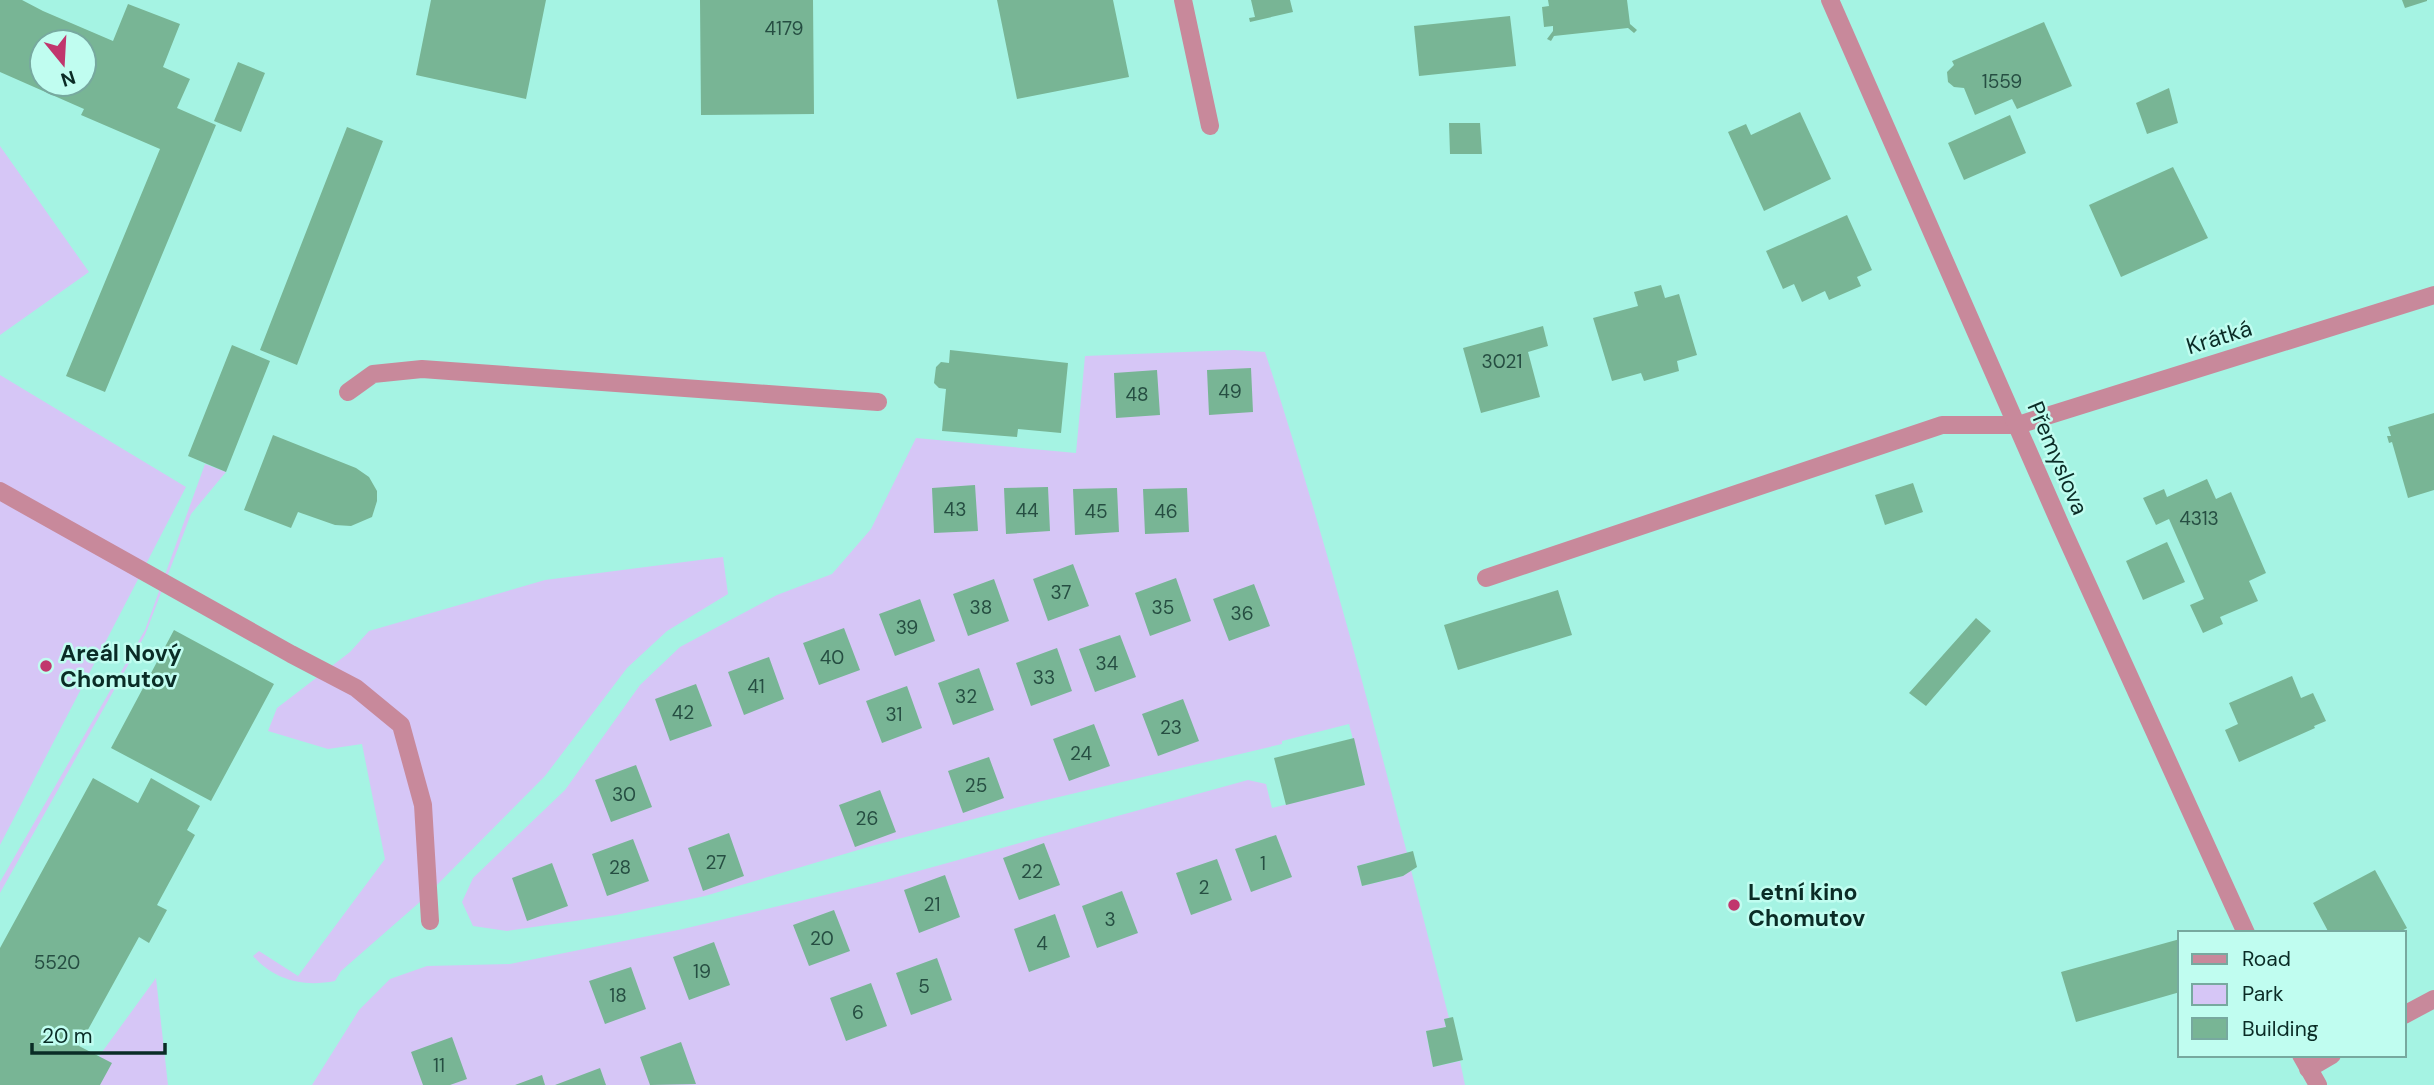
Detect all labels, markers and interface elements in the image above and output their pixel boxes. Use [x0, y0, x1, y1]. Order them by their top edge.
house number: 4179 [764, 16, 804, 41]
north arrow [28, 28, 98, 98]
text: N [58, 65, 79, 93]
house number: 1559 [1982, 69, 2022, 94]
street label: Krátká [2182, 313, 2256, 361]
house number: 3021 [1482, 349, 1522, 374]
house number: 49 [1218, 379, 1242, 404]
house number: 48 [1125, 382, 1149, 407]
street label: Přemyslova [2021, 397, 2095, 519]
house number: 43 [944, 497, 966, 522]
house number: 44 [1015, 498, 1039, 523]
house number: 45 [1084, 499, 1108, 524]
house number: 46 [1154, 499, 1178, 524]
house number: 4313 [2179, 506, 2219, 531]
house number: 37 [1050, 580, 1072, 605]
house number: 38 [970, 595, 992, 620]
house number: 35 [1152, 595, 1174, 620]
house number: 36 [1230, 601, 1254, 626]
house number: 39 [896, 615, 918, 640]
place label: Areál Nový Chomutov [60, 638, 182, 694]
house number: 40 [820, 645, 844, 670]
house number: 34 [1096, 651, 1118, 676]
marker: Areál Nový Chomutov [38, 658, 54, 674]
house number: 33 [1033, 665, 1055, 690]
house number: 41 [747, 674, 765, 699]
house number: 32 [955, 684, 977, 709]
house number: 42 [672, 700, 694, 725]
house number: 31 [886, 702, 902, 727]
house number: 23 [1160, 715, 1182, 740]
house number: 24 [1070, 741, 1092, 766]
house number: 25 [965, 773, 987, 798]
house number: 30 [612, 782, 636, 807]
house number: 26 [856, 806, 878, 831]
house number: 27 [706, 850, 726, 875]
house number: 1 [1260, 851, 1266, 876]
house number: 28 [609, 855, 631, 880]
house number: 22 [1021, 859, 1043, 884]
house number: 2 [1199, 875, 1210, 900]
place label: Letní kino Chomutov [1748, 877, 1865, 933]
house number: 21 [924, 892, 940, 917]
marker: Letní kino Chomutov [1726, 897, 1742, 913]
house number: 3 [1104, 907, 1116, 932]
house number: 20 [810, 926, 834, 951]
house number: 4 [1036, 931, 1048, 956]
legend [2178, 931, 2406, 1057]
text: Road [2242, 945, 2291, 973]
house number: 5520 [34, 950, 80, 975]
house number: 19 [693, 959, 711, 984]
house number: 5 [918, 974, 930, 999]
text: Park [2242, 980, 2284, 1008]
house number: 18 [609, 983, 627, 1008]
house number: 6 [852, 1000, 864, 1025]
scale bar [32, 1012, 164, 1056]
text: Building [2242, 1015, 2319, 1043]
text: 20 m [42, 1022, 93, 1050]
house number: 11 [433, 1053, 445, 1078]

